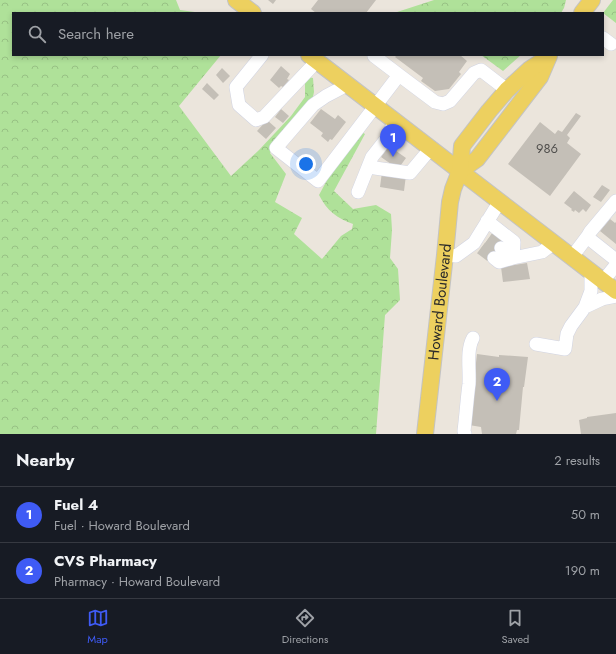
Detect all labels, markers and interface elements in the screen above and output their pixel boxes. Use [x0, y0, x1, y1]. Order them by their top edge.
search box [12, 12, 604, 56]
icon: search [26, 23, 48, 45]
text: Search here [58, 23, 134, 45]
pin: 1 [380, 124, 406, 157]
house number: 986 [536, 139, 558, 158]
your location [296, 154, 316, 174]
street label: Howard Boulevard [422, 242, 457, 361]
pin: 2 [484, 368, 510, 401]
text: Nearby [16, 448, 74, 472]
text: 2 results [554, 451, 600, 470]
text: Fuel 4 [54, 494, 98, 516]
text: 1 [26, 505, 32, 524]
text: 50 m [571, 505, 600, 524]
text: Fuel · Howard Boulevard [54, 516, 190, 535]
text: CVS Pharmacy [54, 550, 157, 572]
text: 2 [25, 561, 33, 580]
text: 190 m [565, 561, 600, 580]
text: Pharmacy · Howard Boulevard [54, 572, 220, 591]
tab: Map [87, 607, 109, 647]
tab: Directions [282, 607, 328, 647]
tab: Saved [502, 607, 529, 647]

